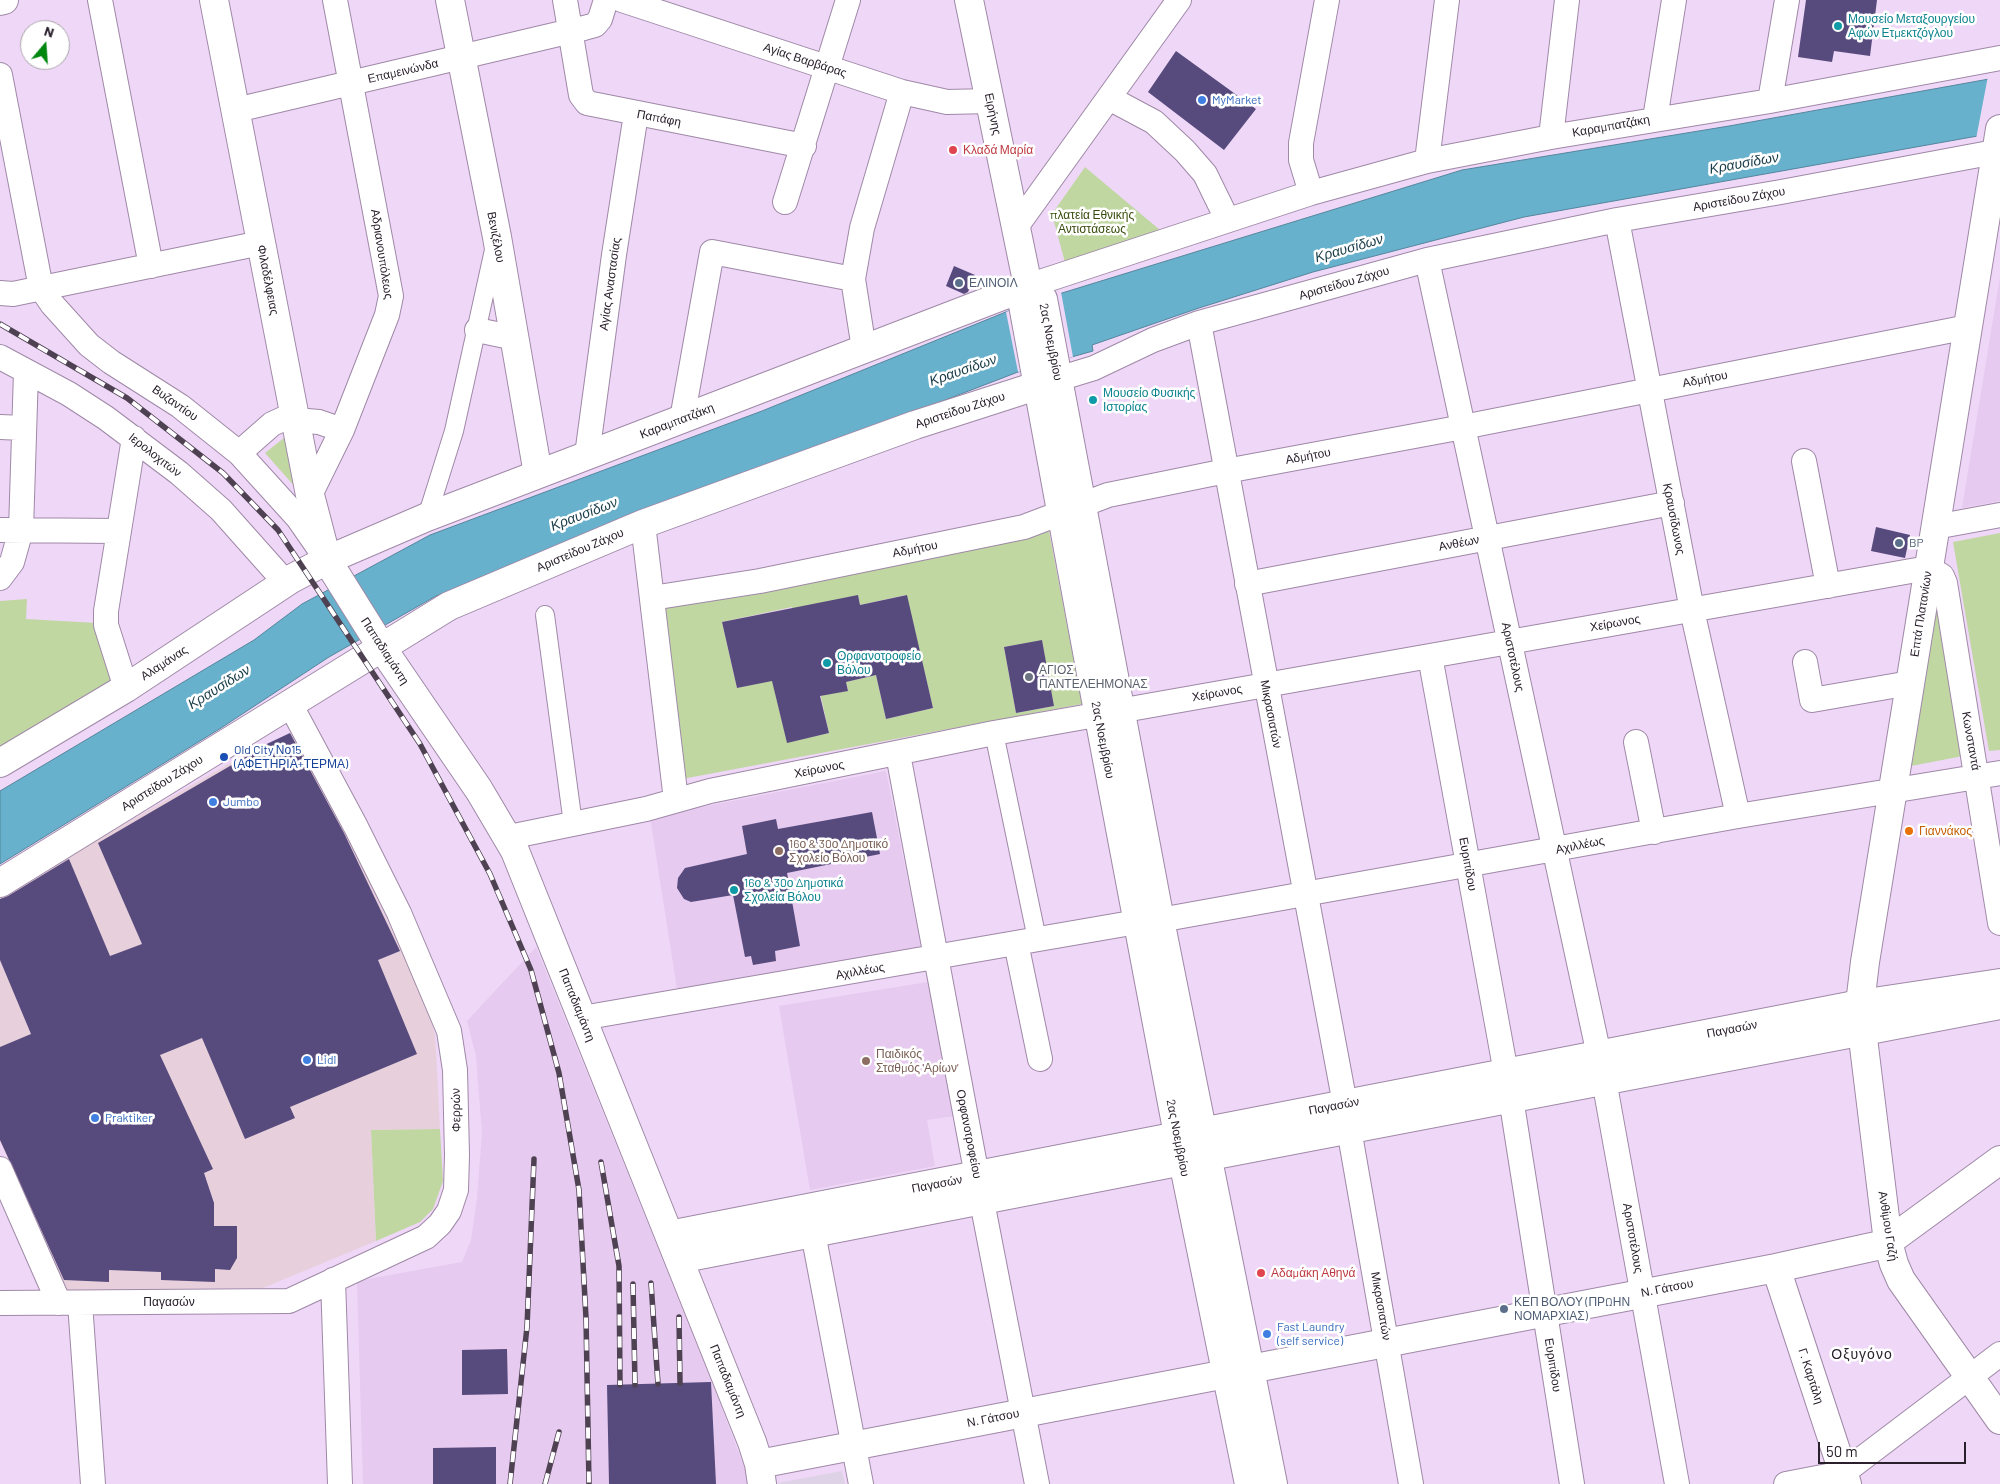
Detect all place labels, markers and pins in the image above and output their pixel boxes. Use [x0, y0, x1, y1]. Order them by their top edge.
place label: Μουσείο Μεταξουργείου Αφών Ετμεκτζόγλου [1848, 12, 1975, 40]
marker: Μουσείο Μεταξουργείου Αφών Ετμεκτζόγλου [1832, 20, 1844, 32]
place label: MyMarket [1212, 93, 1262, 107]
marker: MyMarket [1196, 94, 1208, 106]
place label: Κλαδά Μαρία [963, 143, 1033, 157]
marker: Κλαδά Μαρία [947, 144, 959, 156]
place label: ΕΛΙΝΟΙΛ [969, 276, 1018, 290]
marker: ΕΛΙΝΟΙΛ [953, 277, 965, 289]
place label: Μουσείο Φυσικής Ιστορίας [1103, 386, 1195, 414]
marker: Μουσείο Φυσικής Ιστορίας [1087, 394, 1099, 406]
place label: BP [1909, 536, 1924, 550]
marker: BP [1893, 537, 1905, 549]
place label: Ορφανοτροφείο Βόλου [837, 649, 921, 677]
marker: Ορφανοτροφείο Βόλου [821, 657, 833, 669]
place label: ΑΓΙΟΣ ΠΑΝΤΕΛΕΗΜΟΝΑΣ [1039, 663, 1148, 691]
marker: ΑΓΙΟΣ ΠΑΝΤΕΛΕΗΜΟΝΑΣ [1023, 671, 1035, 683]
place label: Old City Νο15 (ΑΦΕΤΗΡΙΑ+ΤΕΡΜΑ) [234, 743, 348, 771]
marker: Old City Νο15 (ΑΦΕΤΗΡΙΑ+ΤΕΡΜΑ) [218, 751, 230, 763]
place label: Jumbo [223, 795, 259, 809]
marker: Jumbo [207, 796, 219, 808]
place label: Γιαννάκος [1919, 824, 1972, 838]
marker: Γιαννάκος [1903, 825, 1915, 837]
place label: 16ο & 30ο Δημοτικό Σχολείο Βόλου [789, 837, 888, 865]
marker: 16ο & 30ο Δημοτικό Σχολείο Βόλου [773, 845, 785, 857]
place label: 16ο & 30ο Δημοτικά Σχολεία Βόλου [744, 876, 843, 904]
marker: 16ο & 30ο Δημοτικά Σχολεία Βόλου [728, 884, 740, 896]
place label: Παιδικός Σταθμός 'Αρίων' [876, 1047, 958, 1075]
place label: Lidl [317, 1053, 336, 1067]
marker: Lidl [301, 1054, 313, 1066]
marker: Παιδικός Σταθμός 'Αρίων' [860, 1055, 872, 1067]
place label: Praktiker [105, 1111, 153, 1125]
marker: Praktiker [89, 1112, 101, 1124]
place label: Αδαμάκη Αθηνά [1271, 1266, 1355, 1280]
marker: Αδαμάκη Αθηνά [1255, 1267, 1267, 1279]
place label: ΚΕΠ ΒΟΛΟΥ (ΠΡΩΗΝ ΝΟΜΑΡΧΙΑΣ) [1514, 1295, 1630, 1323]
marker: ΚΕΠ ΒΟΛΟΥ (ΠΡΩΗΝ ΝΟΜΑΡΧΙΑΣ) [1498, 1303, 1510, 1315]
place label: Fast Laundry (self service) [1277, 1320, 1345, 1348]
marker: Fast Laundry (self service) [1261, 1328, 1273, 1340]

